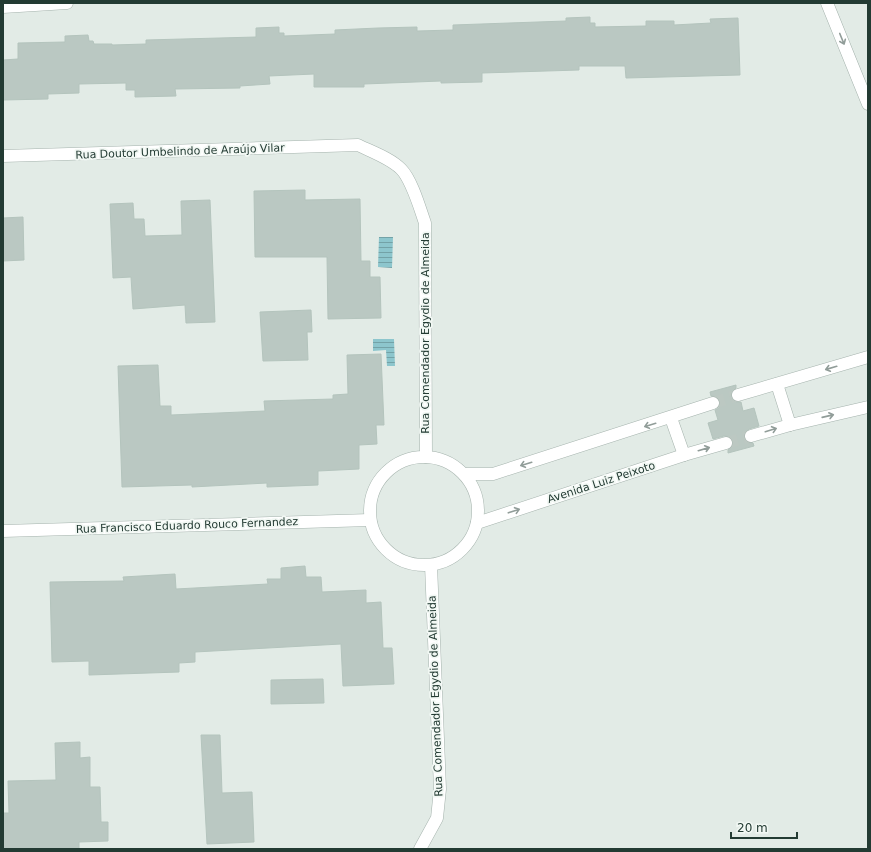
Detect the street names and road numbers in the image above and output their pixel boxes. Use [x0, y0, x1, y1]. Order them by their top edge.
street label: Rua Doutor Umbelindo de Araújo Vilar [75, 141, 285, 162]
street label: Rua Comendador Egydio de Almeida [419, 232, 432, 434]
street label: Avenida Luiz Peixoto [546, 459, 657, 506]
street label: Rua Francisco Eduardo Rouco Fernandez [76, 515, 299, 536]
street label: Rua Comendador Egydio de Almeida [425, 595, 446, 797]

